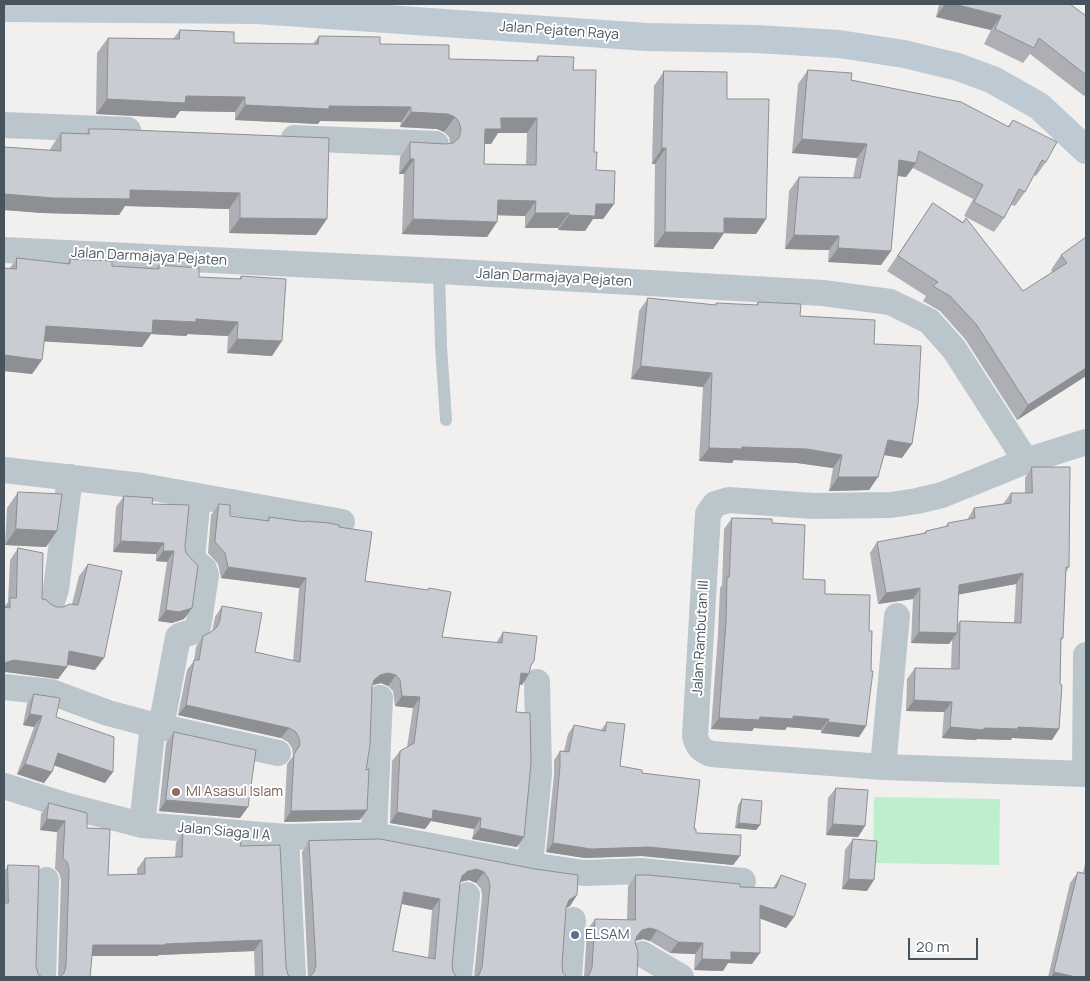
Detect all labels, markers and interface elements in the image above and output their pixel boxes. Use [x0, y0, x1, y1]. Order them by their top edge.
street label: Jalan Pejaten Raya [499, 18, 619, 44]
street label: Jalan Darmajaya Pejaten [70, 245, 228, 269]
street label: Jalan Darmajaya Pejaten [475, 266, 633, 290]
street label: Jalan Rambutan III [690, 580, 712, 696]
place label: MI Asasul Islam [186, 784, 283, 800]
marker: MI Asasul Islam [170, 786, 182, 798]
street label: Jalan Siaga II A [177, 820, 271, 844]
place label: ELSAM [585, 927, 629, 943]
scale bar [910, 928, 980, 960]
marker: ELSAM [569, 929, 581, 941]
text: 20 m [916, 936, 949, 957]

